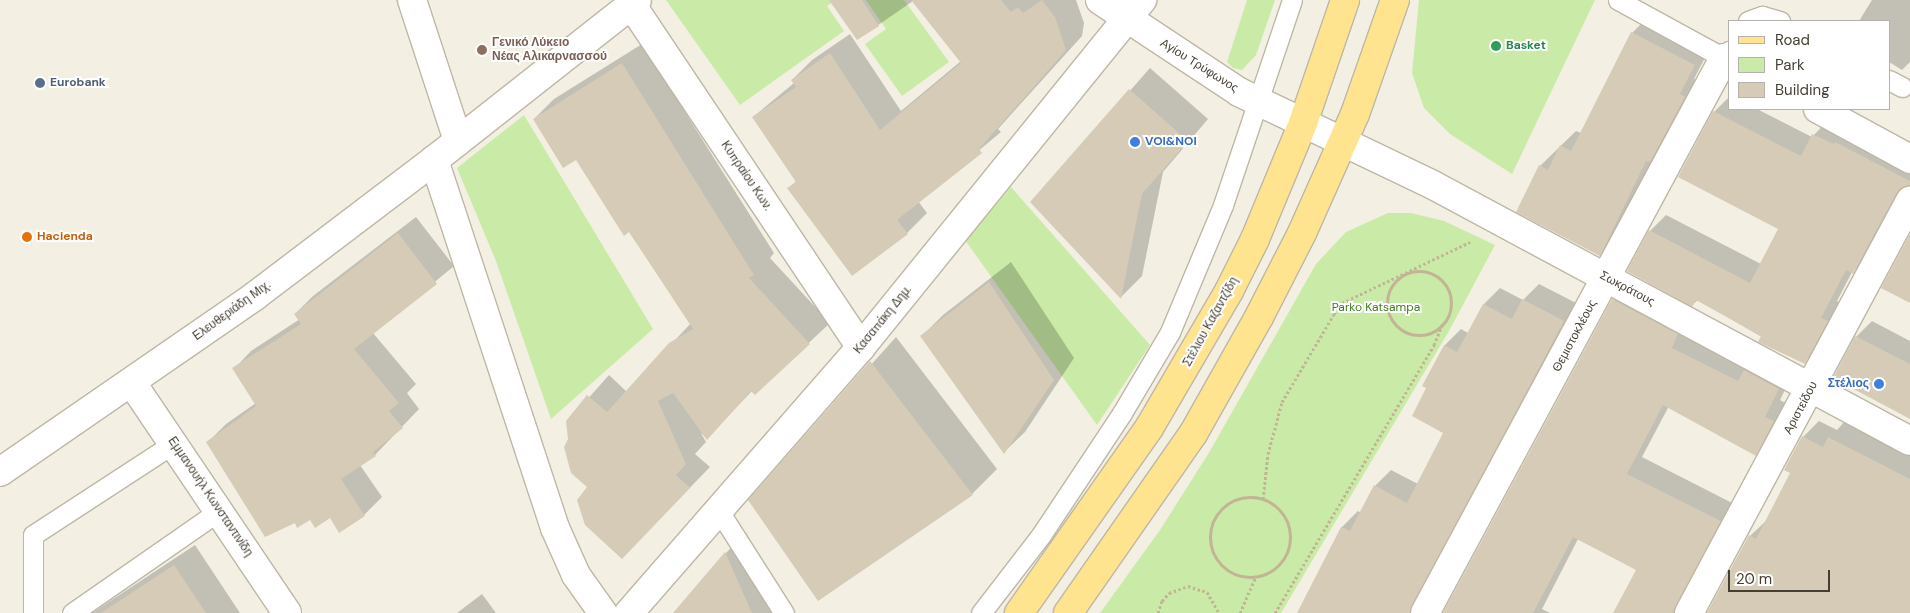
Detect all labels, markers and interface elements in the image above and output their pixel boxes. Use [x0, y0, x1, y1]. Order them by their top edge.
legend [1728, 20, 1890, 110]
text: Road [1775, 30, 1810, 50]
place label: Γενικό Λύκειο Νέας Αλικαρνασσού [492, 36, 607, 64]
street label: Αγίου Τρύφωνος [1157, 36, 1241, 96]
place label: Basket [1506, 39, 1546, 53]
marker: Basket [1490, 40, 1502, 52]
marker: Γενικό Λύκειο Νέας Αλικαρνασσού [476, 44, 488, 56]
text: Park [1775, 55, 1805, 75]
place label: Eurobank [50, 76, 106, 90]
marker: Eurobank [34, 77, 46, 89]
text: Building [1775, 80, 1830, 100]
place label: VOI&NOI [1145, 135, 1197, 149]
marker: VOI&NOI [1129, 136, 1141, 148]
street label: Κυπραίου Κων. [717, 138, 775, 214]
place label: Hacienda [37, 230, 93, 244]
marker: Hacienda [21, 231, 33, 243]
street label: Σωκράτους [1597, 269, 1657, 309]
street label: Στέλιου Καζαντζίδη [1180, 275, 1242, 369]
street label: Ελευθεριάδη Μιχ. [190, 278, 274, 344]
street label: Κασαπάκη Δημ. [851, 283, 915, 357]
street label: Θεμιστοκλέους [1550, 298, 1600, 374]
park label: Parko Katsampa [1332, 301, 1420, 315]
place label: Στέλιος [1828, 377, 1869, 391]
marker: Στέλιος [1873, 378, 1885, 390]
street label: Αριστείδου [1781, 379, 1821, 437]
street label: Εμμανουήλ Κωνσταντινίδη [164, 434, 256, 560]
scale bar [1730, 560, 1832, 592]
text: 20 m [1736, 569, 1772, 589]

